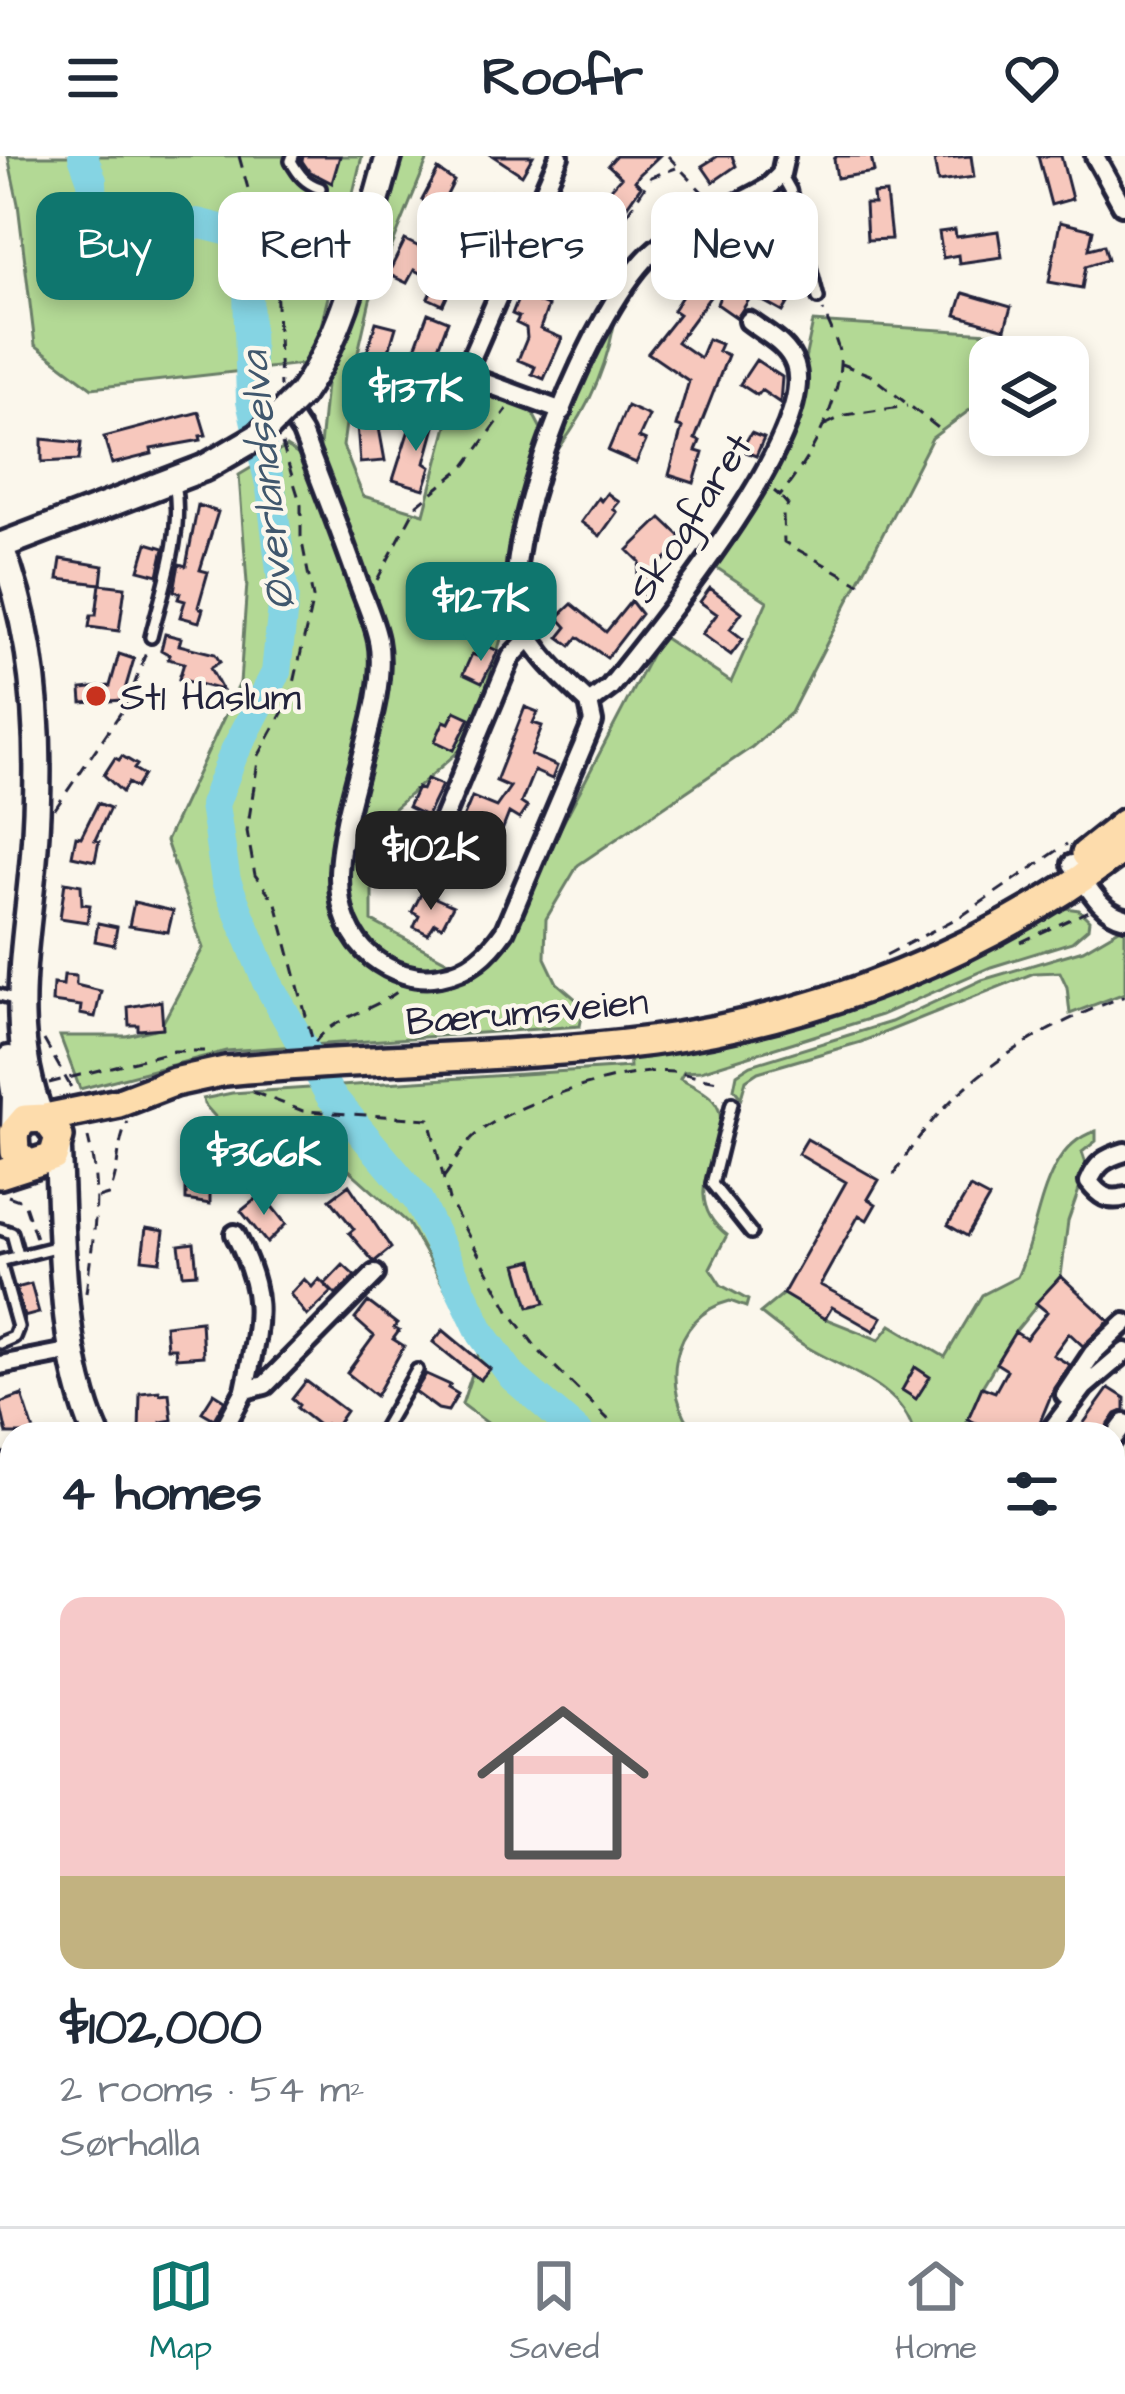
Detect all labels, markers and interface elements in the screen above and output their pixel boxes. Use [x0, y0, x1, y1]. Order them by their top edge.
text: Roofr [482, 41, 643, 116]
icon: menu [60, 45, 126, 111]
icon: heart [999, 45, 1065, 111]
chip: Buy [36, 192, 194, 300]
chip: Rent [218, 192, 393, 300]
chip: Filters [417, 192, 627, 300]
chip: New [651, 192, 818, 300]
map controls [969, 336, 1089, 456]
button: layers [969, 336, 1089, 456]
water label: Øverlandselva [225, 346, 310, 613]
pin: $137K [332, 352, 500, 454]
text: $137K [369, 364, 463, 418]
street label: Skogfaret [616, 423, 767, 614]
pin: $127K [397, 562, 565, 664]
text: $127K [433, 574, 529, 628]
place label: St1 Haslum [120, 672, 301, 726]
marker: St1 Haslum [83, 683, 109, 709]
pin: $102K [347, 811, 515, 913]
text: $102K [382, 823, 480, 877]
street label: Bærumsveien [404, 976, 651, 1050]
pin: $366K [180, 1116, 348, 1218]
text: $366K [207, 1128, 321, 1182]
text: 4 homes [60, 1459, 262, 1530]
icon: filters [999, 1461, 1065, 1527]
icon: home [455, 1675, 671, 1891]
text: $102,000 [60, 1993, 262, 2064]
text: 2 rooms · 54 m² [60, 2064, 365, 2118]
text: Sørhalla [60, 2118, 200, 2172]
tab: Map [148, 2253, 214, 2371]
tab: Saved [510, 2253, 599, 2371]
tab: Home [895, 2253, 977, 2371]

